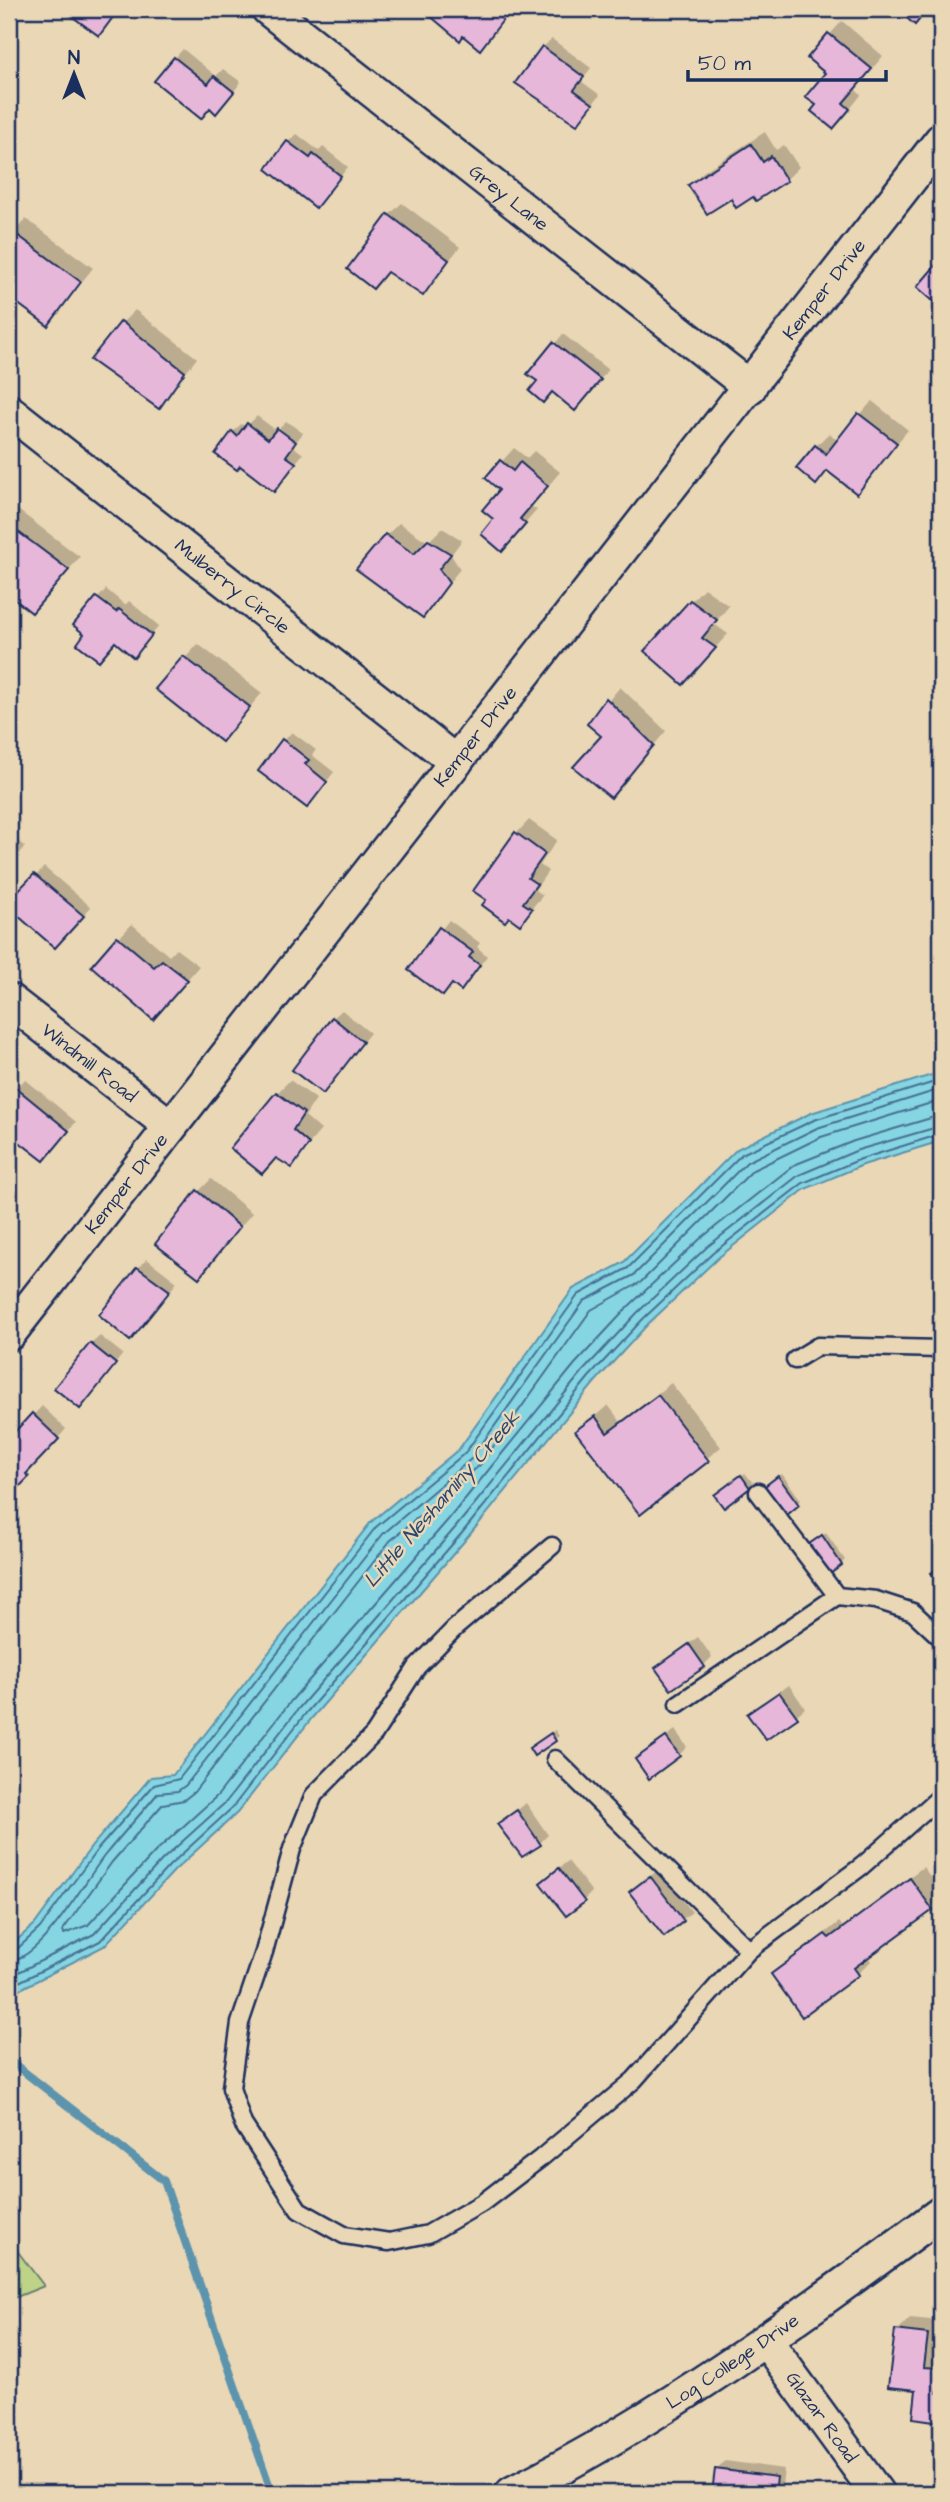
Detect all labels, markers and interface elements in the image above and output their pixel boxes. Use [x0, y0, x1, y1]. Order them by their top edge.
north arrow [38, 38, 108, 108]
scale bar [688, 38, 885, 82]
text: N [68, 45, 80, 72]
text: 50 m [698, 49, 752, 78]
street label: Grey Lane [463, 158, 554, 238]
street label: Kemper Drive [776, 233, 872, 346]
street label: Mulberry Circle [169, 532, 296, 640]
street label: Kemper Drive [427, 680, 523, 793]
street label: Windmill Road [36, 1017, 143, 1109]
street label: Kemper Drive [79, 1127, 175, 1240]
water label: Little Neshaminy Creek [357, 1403, 529, 1594]
street label: Log College Drive [661, 2307, 805, 2416]
street label: Glazar Road [779, 2366, 864, 2468]

